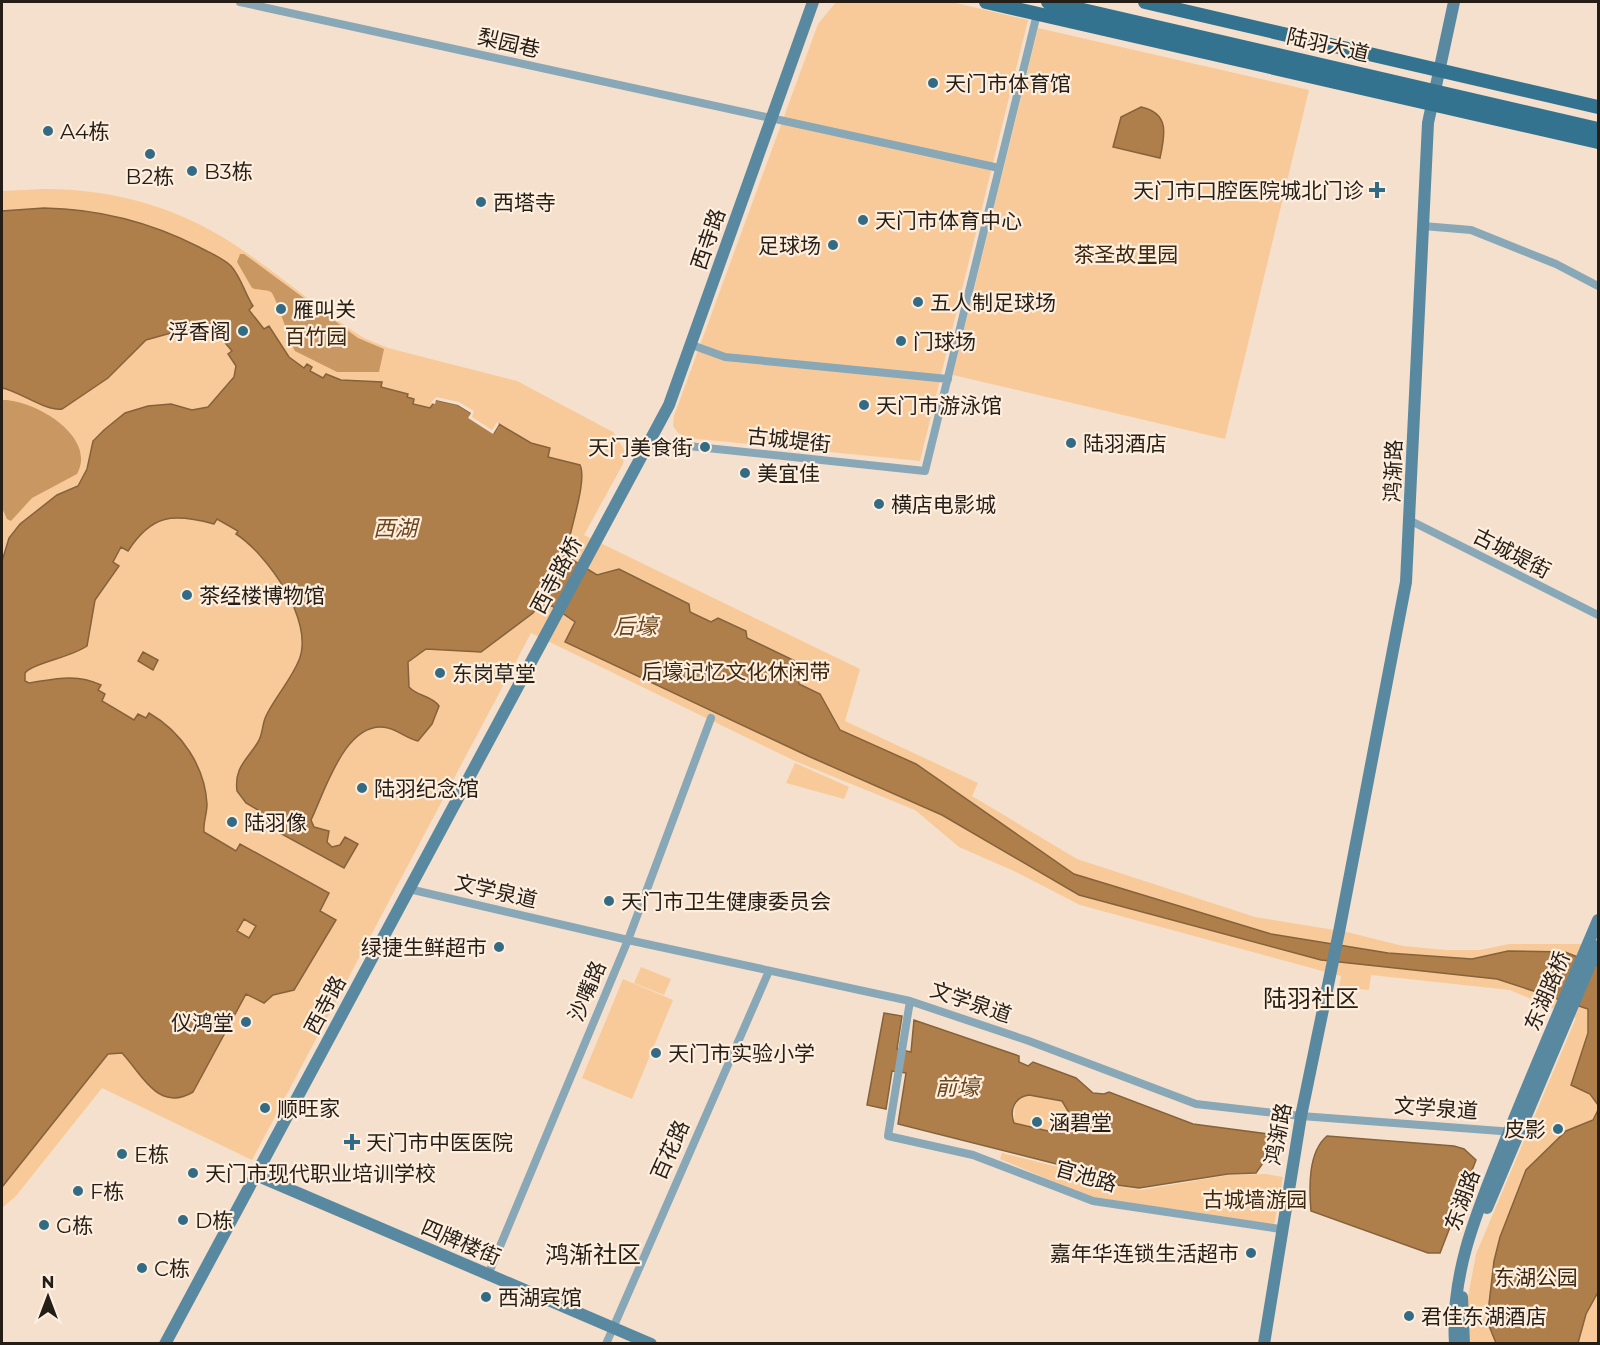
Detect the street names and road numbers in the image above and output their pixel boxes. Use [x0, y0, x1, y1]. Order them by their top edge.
street label: 陆羽大道 [1284, 23, 1372, 67]
street label: 梨园巷 [475, 24, 543, 62]
street label: 西寺路 [686, 205, 730, 273]
street label: 古城堤街 [746, 423, 832, 457]
street label: 鸿渐路 [1379, 439, 1407, 503]
street label: 古城堤街 [1469, 523, 1555, 583]
street label: 西寺路桥 [525, 532, 587, 618]
street label: 文学泉道 [452, 869, 540, 913]
street label: 东湖路桥 [1519, 947, 1575, 1035]
street label: 沙嘴路 [563, 957, 611, 1025]
street label: 西寺路 [299, 971, 351, 1039]
street label: 文学泉道 [927, 977, 1015, 1027]
street label: 文学泉道 [1393, 1093, 1479, 1123]
street label: 鸿渐路 [1260, 1101, 1296, 1167]
street label: 百花路 [646, 1116, 694, 1184]
street label: 官池路 [1052, 1155, 1120, 1197]
street label: 东湖路 [1439, 1166, 1485, 1234]
street label: 四牌楼街 [417, 1214, 505, 1270]

